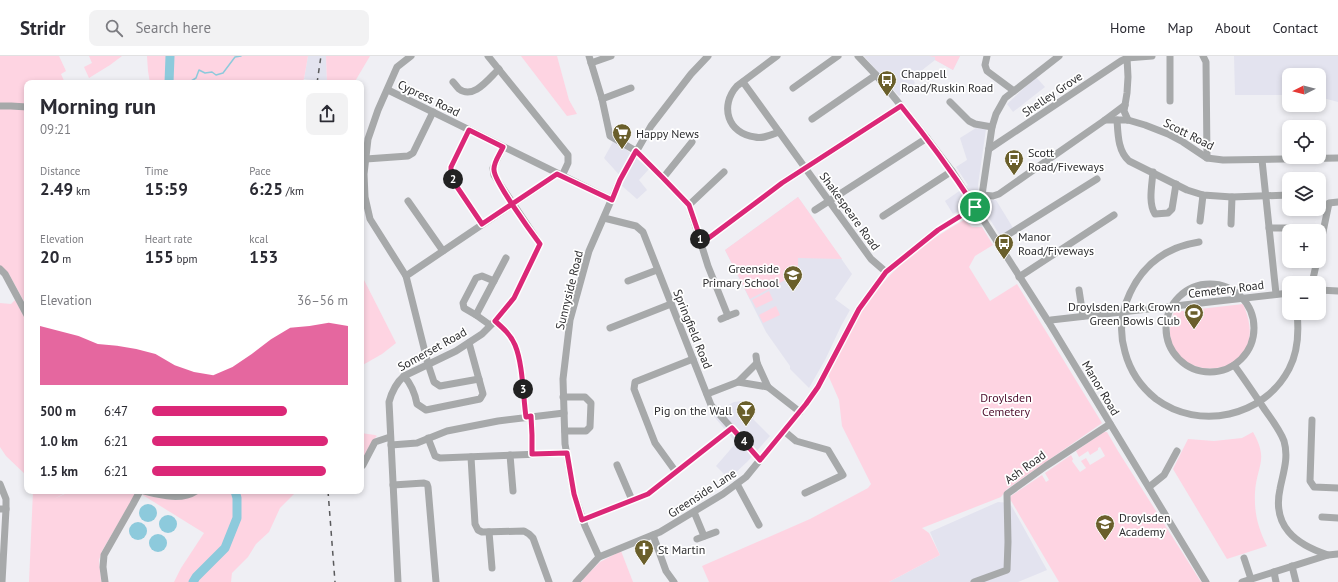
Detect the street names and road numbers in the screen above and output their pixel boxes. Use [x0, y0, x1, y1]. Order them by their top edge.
street label: Shelley Grove [1019, 68, 1085, 120]
street label: Cypress Road [395, 77, 463, 119]
street label: Scott Road [1161, 115, 1217, 153]
street label: Shakespeare Road [817, 169, 883, 253]
street label: Sunnyside Road [552, 249, 586, 331]
street label: Cemetery Road [1187, 277, 1265, 301]
street label: Springfield Road [670, 287, 716, 371]
street label: Somerset Road [395, 324, 469, 374]
street label: Manor Road [1079, 358, 1123, 418]
street label: Ash Road [1001, 447, 1049, 487]
street label: Greenside Lane [665, 465, 739, 521]

